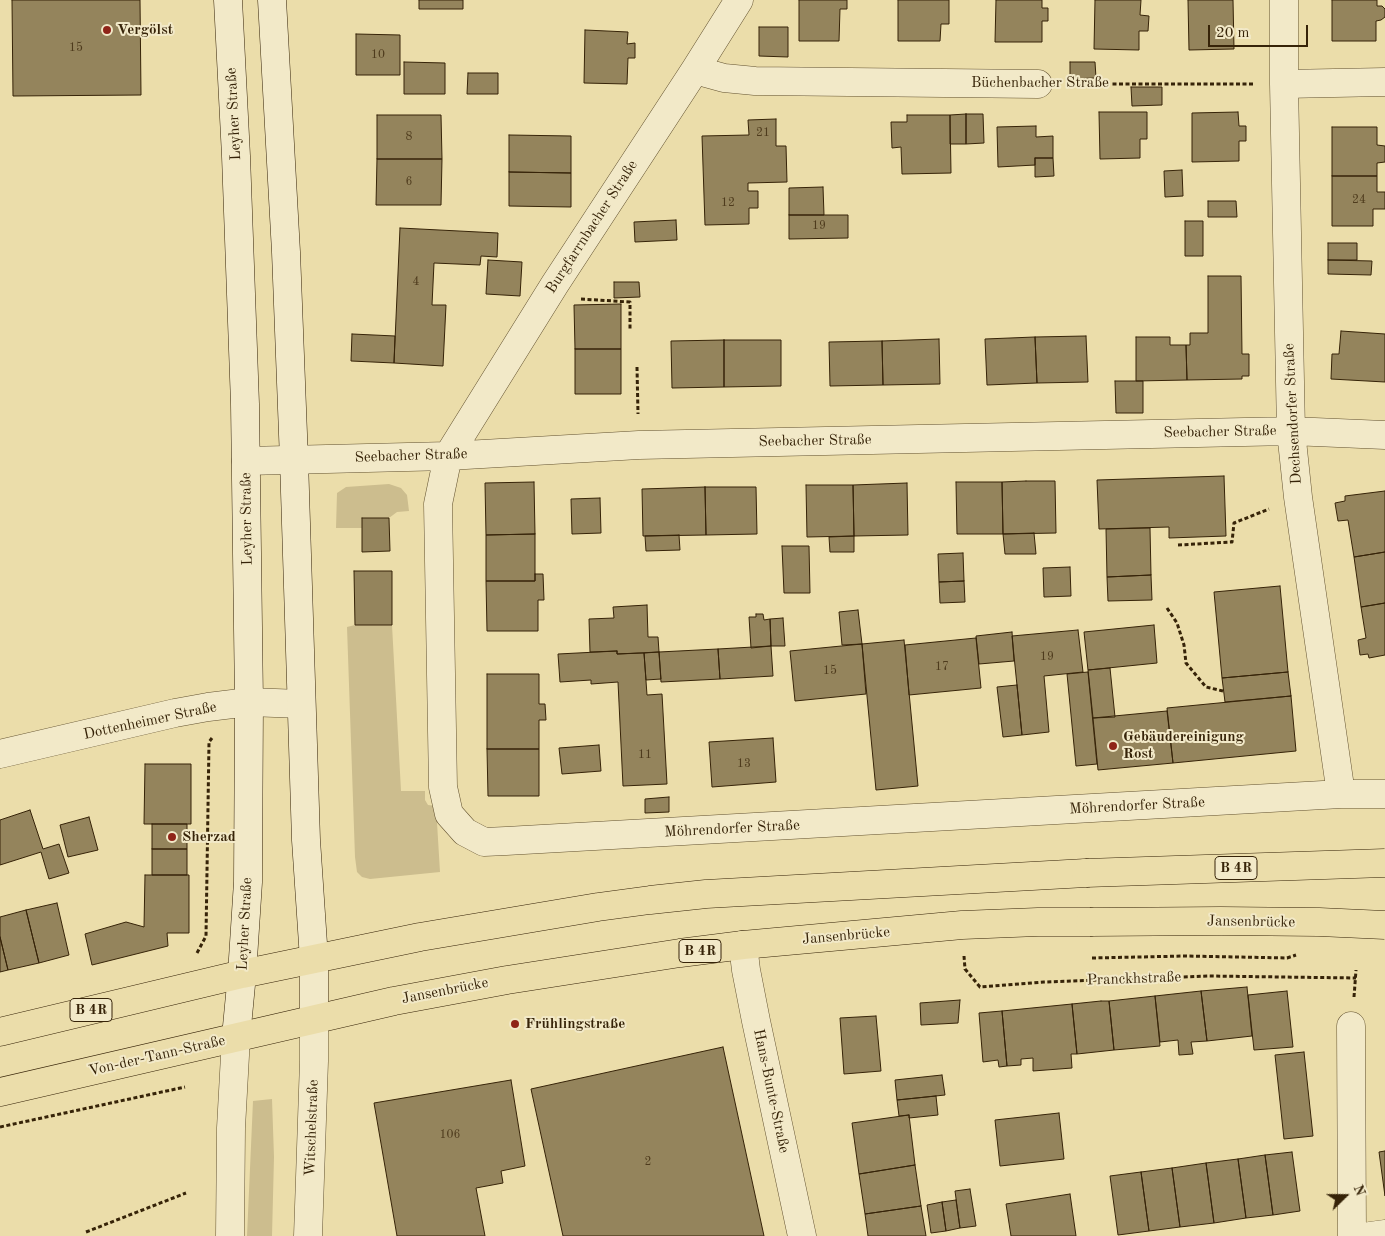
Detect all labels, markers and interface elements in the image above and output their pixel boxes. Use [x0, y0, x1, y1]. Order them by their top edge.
scale bar [1210, 15, 1310, 47]
place label: Vergölst [117, 21, 173, 39]
marker: Vergölst [101, 24, 113, 36]
text: 20 m [1216, 26, 1250, 41]
house number: 15 [69, 41, 83, 55]
house number: 10 [371, 48, 385, 62]
street label: Leyher Straße [223, 67, 245, 161]
street label: Büchenbacher Straße [971, 74, 1109, 92]
house number: 21 [756, 126, 770, 140]
house number: 8 [406, 130, 412, 144]
street label: Burgfarrnbacher Straße [542, 157, 642, 297]
house number: 6 [406, 175, 412, 189]
house number: 24 [1352, 193, 1366, 207]
house number: 12 [721, 196, 735, 210]
house number: 19 [812, 219, 826, 233]
house number: 4 [413, 275, 419, 289]
street label: Dechsendorfer Straße [1280, 343, 1306, 485]
street label: Seebacher Straße [1163, 422, 1277, 442]
street label: Seebacher Straße [758, 431, 872, 451]
street label: Seebacher Straße [354, 445, 468, 467]
street label: Leyher Straße [237, 472, 257, 566]
house number: 19 [1040, 650, 1054, 664]
house number: 17 [935, 660, 949, 674]
house number: 15 [823, 664, 837, 678]
street label: Dottenheimer Straße [82, 698, 218, 744]
place label: Gebäudereinigung Rost [1123, 728, 1244, 763]
marker: Gebäudereinigung Rost [1107, 740, 1119, 752]
house number: 11 [638, 748, 652, 762]
house number: 13 [737, 757, 751, 771]
street label: Möhrendorfer Straße [1069, 793, 1205, 819]
street label: Möhrendorfer Straße [664, 816, 800, 842]
place label: Sherzad [182, 828, 236, 846]
marker: Sherzad [166, 831, 178, 843]
road number: B 4R [1215, 856, 1257, 880]
street label: Leyher Straße [234, 877, 256, 971]
street label: Jansenbrücke [1207, 912, 1295, 932]
street label: Jansenbrücke [801, 923, 891, 949]
road number: B 4R [679, 939, 721, 962]
street label: Pranckhstraße [1086, 968, 1182, 990]
street label: Jansenbrücke [400, 974, 490, 1008]
road number: B 4R [70, 998, 112, 1022]
place label: Frühlingstraße [525, 1015, 625, 1033]
marker: Frühlingstraße [509, 1018, 521, 1030]
street label: Hans-Bunte-Straße [749, 1027, 793, 1155]
street label: Von-der-Tann-Straße [87, 1032, 227, 1080]
street label: Witschelstraße [301, 1079, 323, 1177]
house number: 106 [440, 1128, 460, 1142]
house number: 2 [645, 1155, 651, 1169]
north arrow [1320, 1171, 1370, 1221]
text: N [1350, 1183, 1367, 1198]

